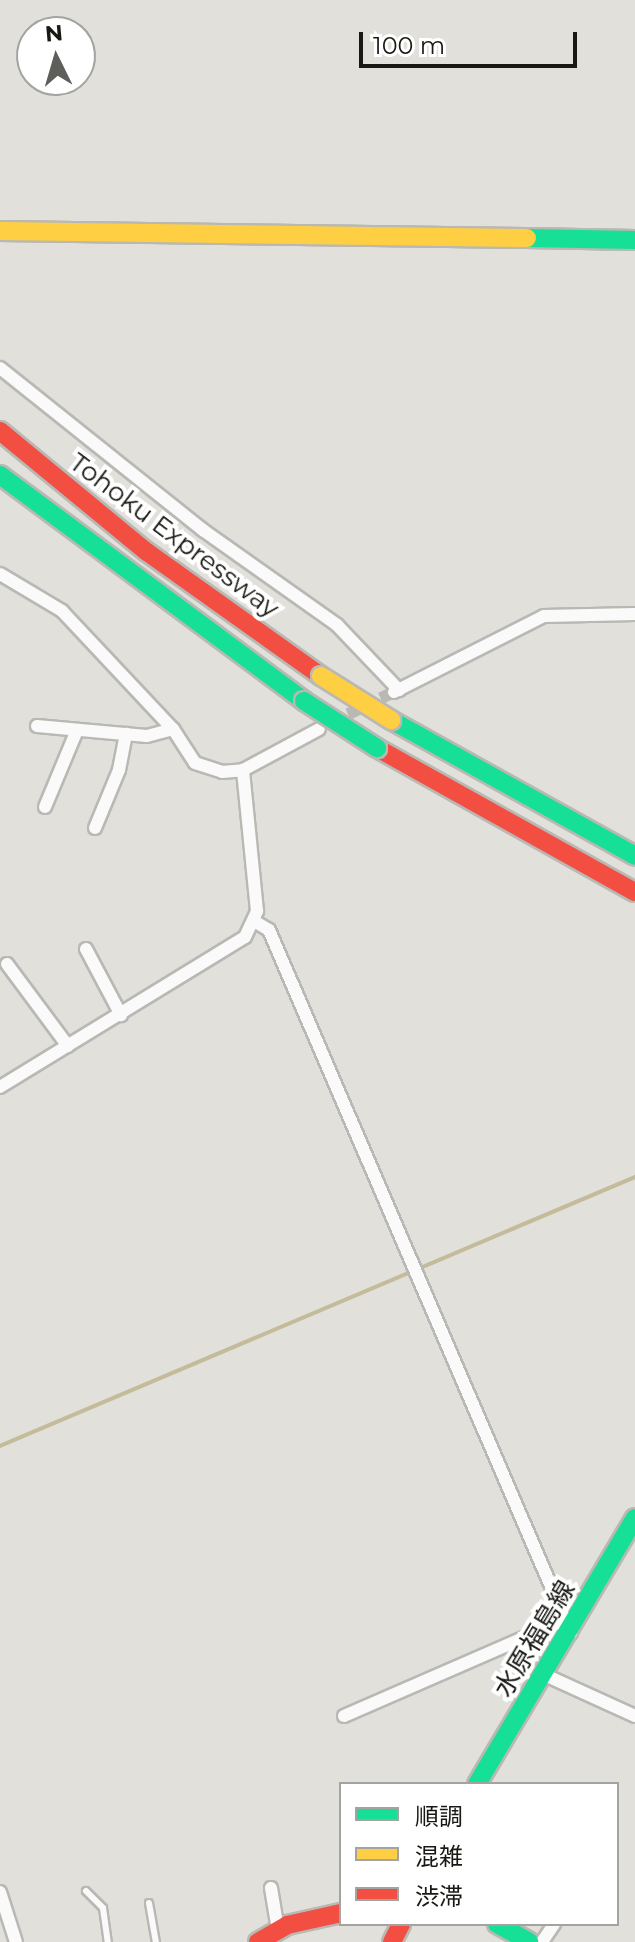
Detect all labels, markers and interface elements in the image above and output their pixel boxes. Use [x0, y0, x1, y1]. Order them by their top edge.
north arrow [16, 16, 96, 96]
scale bar [363, 16, 581, 66]
text: N [44, 19, 64, 48]
text: 100 m [373, 31, 445, 60]
street label: Tohoku Expressway [63, 447, 285, 625]
street label: 水原福島線 [488, 1575, 582, 1703]
legend [339, 1782, 619, 1926]
text: 順調 [415, 1802, 463, 1831]
text: 混雑 [415, 1842, 463, 1871]
text: 渋滞 [415, 1882, 463, 1911]

